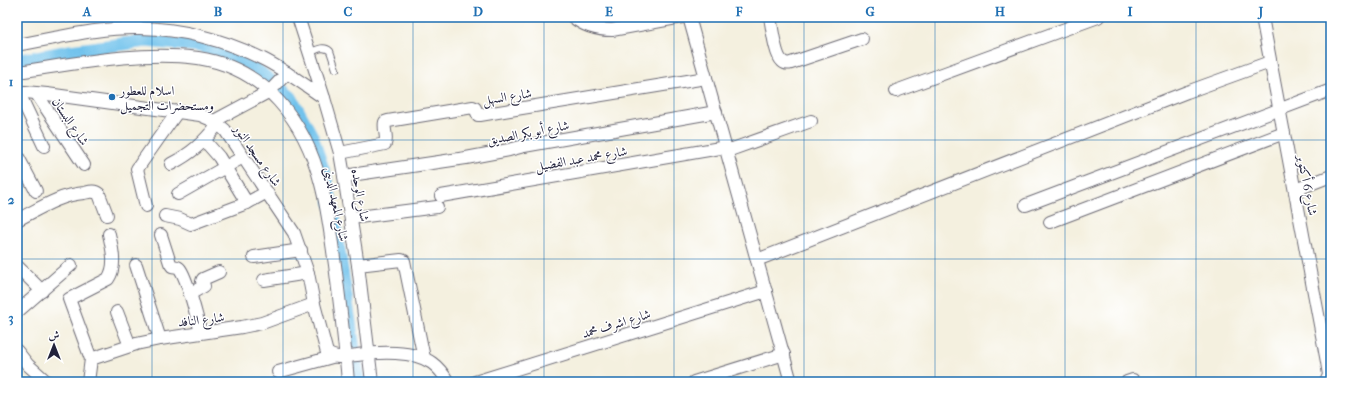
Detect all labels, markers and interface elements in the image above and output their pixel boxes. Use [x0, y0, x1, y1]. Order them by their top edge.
text: A [82, 4, 92, 19]
text: B [214, 4, 223, 19]
text: C [344, 4, 353, 19]
text: D [473, 4, 483, 19]
text: E [605, 4, 613, 19]
text: F [735, 4, 743, 19]
text: G [865, 4, 875, 19]
text: H [995, 4, 1006, 19]
text: I [1127, 4, 1133, 19]
text: J [1257, 4, 1264, 20]
text: 1 [9, 74, 14, 89]
place label: اسلام للعطور ومستحضرات التجميل [118, 83, 214, 115]
street label: شارع السهل [481, 85, 533, 112]
marker: اسلام للعطور ومستحضرات التجميل [107, 92, 117, 102]
street label: شارع البستان [46, 94, 92, 150]
street label: شارع أبو بكر الصديق [486, 116, 571, 152]
street label: شارع مسجد النور [226, 120, 284, 191]
street label: شارع محمد عبد الفضيل [534, 143, 629, 178]
street label: شارع 6 أكتوبر [1290, 151, 1322, 218]
street label: شارع المعهد الدينى [317, 165, 352, 244]
street label: شارع الوحده [345, 167, 373, 224]
text: 2 [8, 192, 15, 207]
street label: شارع اشرف محمد [580, 306, 653, 345]
street label: شارع النافد [177, 309, 226, 334]
text: 3 [8, 310, 14, 326]
north arrow [34, 325, 74, 365]
text: ش [49, 329, 60, 342]

